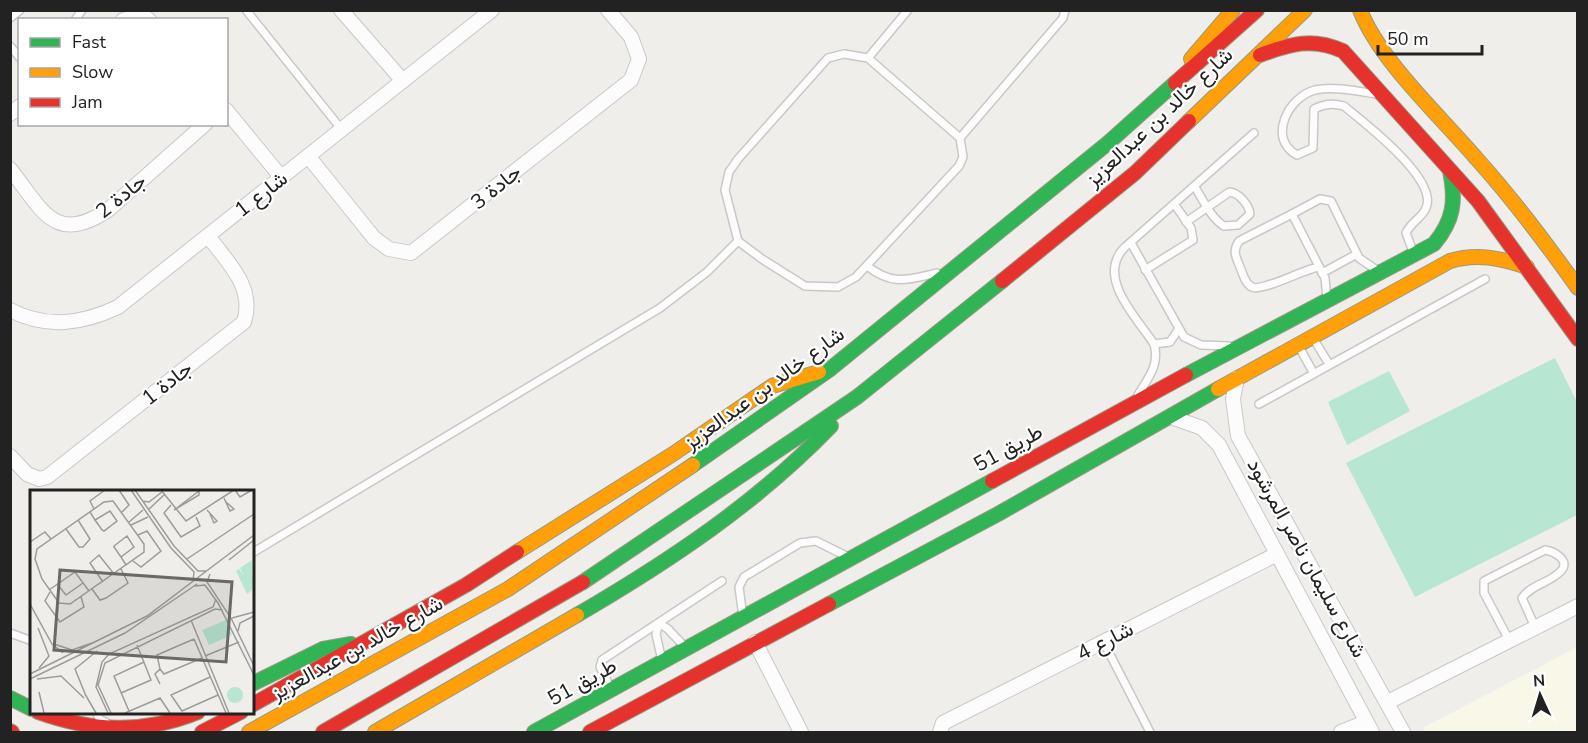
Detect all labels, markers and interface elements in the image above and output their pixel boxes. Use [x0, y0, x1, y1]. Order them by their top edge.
legend [18, 18, 228, 126]
scale bar [1378, 18, 1482, 56]
text: 50 m [1387, 27, 1429, 51]
text: Fast [72, 30, 107, 54]
street label: شارع خالد بن عبدالعزيز [1078, 41, 1239, 194]
text: Slow [72, 60, 113, 84]
text: Jam [71, 90, 103, 114]
street label: جادة 3 [465, 158, 527, 216]
street label: شارع 1 [229, 164, 293, 224]
street label: جادة 2 [90, 167, 152, 225]
street label: شارع خالد بن عبدالعزيز [677, 320, 850, 456]
street label: جادة 1 [136, 354, 198, 412]
street label: طريق 51 [968, 418, 1048, 478]
street label: شارع سليمان ناصر المرشود [1241, 453, 1373, 663]
inset map [30, 490, 254, 713]
street label: شارع خالد بن عبدالعزيز [265, 589, 448, 707]
street label: شارع 4 [1072, 615, 1138, 667]
street label: طريق 51 [542, 652, 622, 712]
north arrow [1510, 665, 1570, 725]
text: N [1532, 670, 1546, 692]

